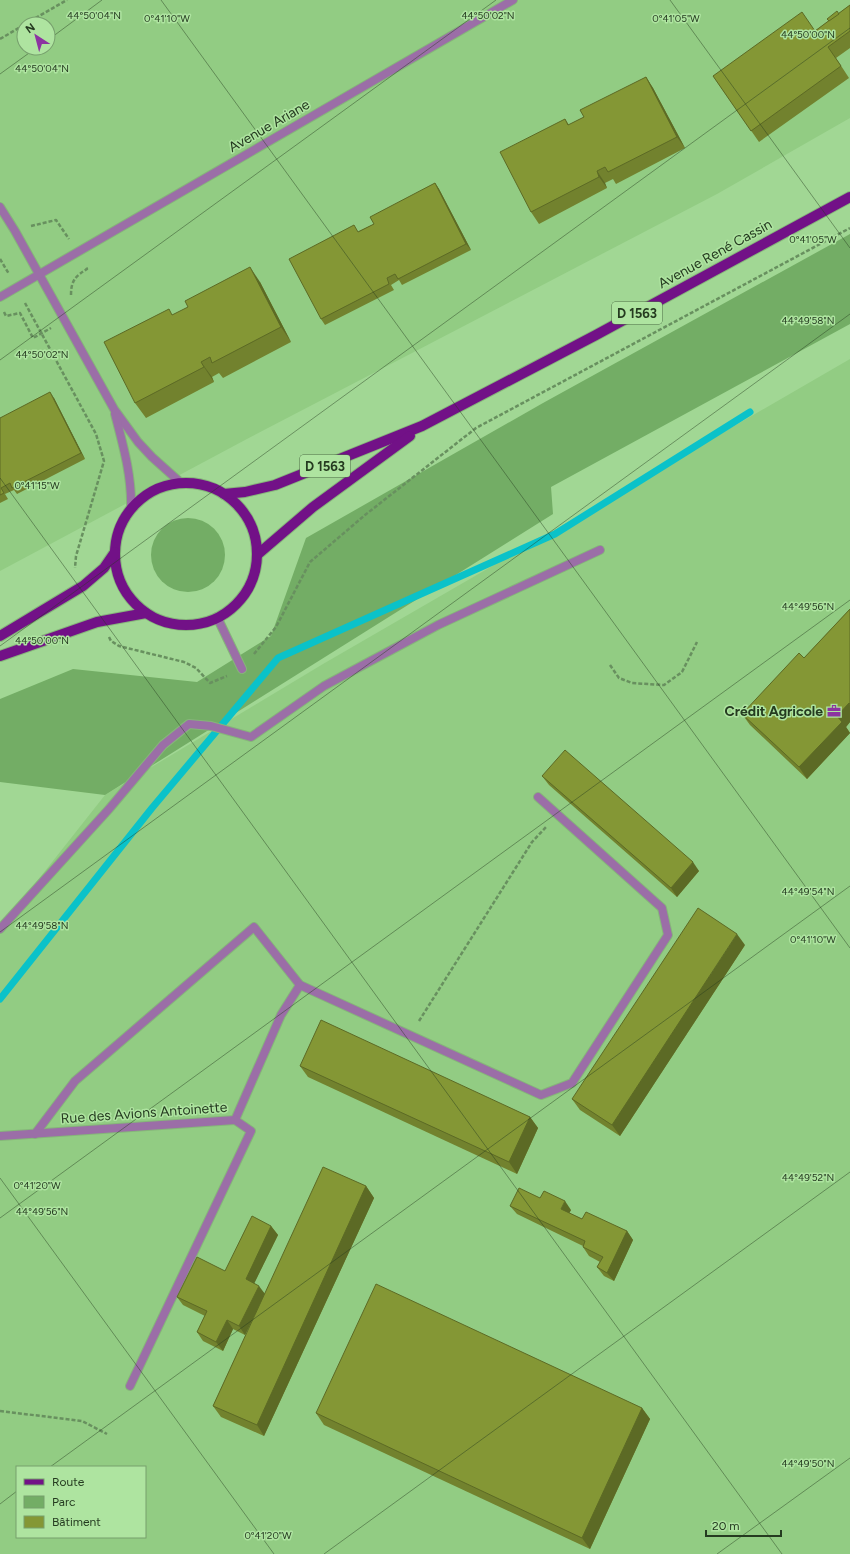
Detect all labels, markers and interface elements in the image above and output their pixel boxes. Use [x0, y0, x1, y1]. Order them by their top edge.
text: 44°50'04"N [67, 9, 121, 22]
text: 44°50'02"N [461, 9, 515, 22]
text: 0°41'10"W [144, 12, 190, 25]
text: 0°41'05"W [652, 12, 700, 25]
north arrow [16, 16, 56, 56]
text: N [23, 21, 38, 36]
text: 44°50'00"N [781, 28, 835, 41]
text: 44°50'04"N [15, 62, 69, 75]
street label: Avenue Ariane [225, 96, 313, 156]
street label: Avenue René Cassin [655, 216, 775, 292]
text: 0°41'05"W [789, 233, 837, 246]
road number: D 1563 [612, 302, 662, 324]
text: 44°49'58"N [782, 314, 834, 327]
text: 44°50'02"N [15, 348, 69, 361]
road number: D 1563 [300, 455, 350, 477]
text: 0°41'15"W [14, 479, 60, 492]
text: 44°49'56"N [782, 600, 834, 613]
text: 44°50'00"N [15, 634, 69, 647]
place label: Crédit Agricole [725, 703, 823, 720]
office icon: Crédit Agricole [826, 703, 842, 719]
text: 44°49'54"N [782, 885, 834, 898]
text: 44°49'58"N [16, 919, 68, 932]
text: 0°41'10"W [790, 933, 836, 946]
street label: Rue des Avions Antoinette [60, 1099, 228, 1127]
text: 44°49'52"N [782, 1171, 834, 1184]
text: 0°41'20"W [13, 1179, 61, 1192]
text: 44°49'56"N [16, 1205, 68, 1218]
text: 44°49'50"N [781, 1457, 835, 1470]
legend [16, 1466, 146, 1538]
text: Route [52, 1475, 85, 1489]
text: Parc [52, 1495, 76, 1509]
scale bar [706, 1512, 781, 1538]
text: Bâtiment [52, 1515, 101, 1529]
text: 20 m [712, 1519, 740, 1533]
text: 0°41'20"W [244, 1529, 292, 1542]

